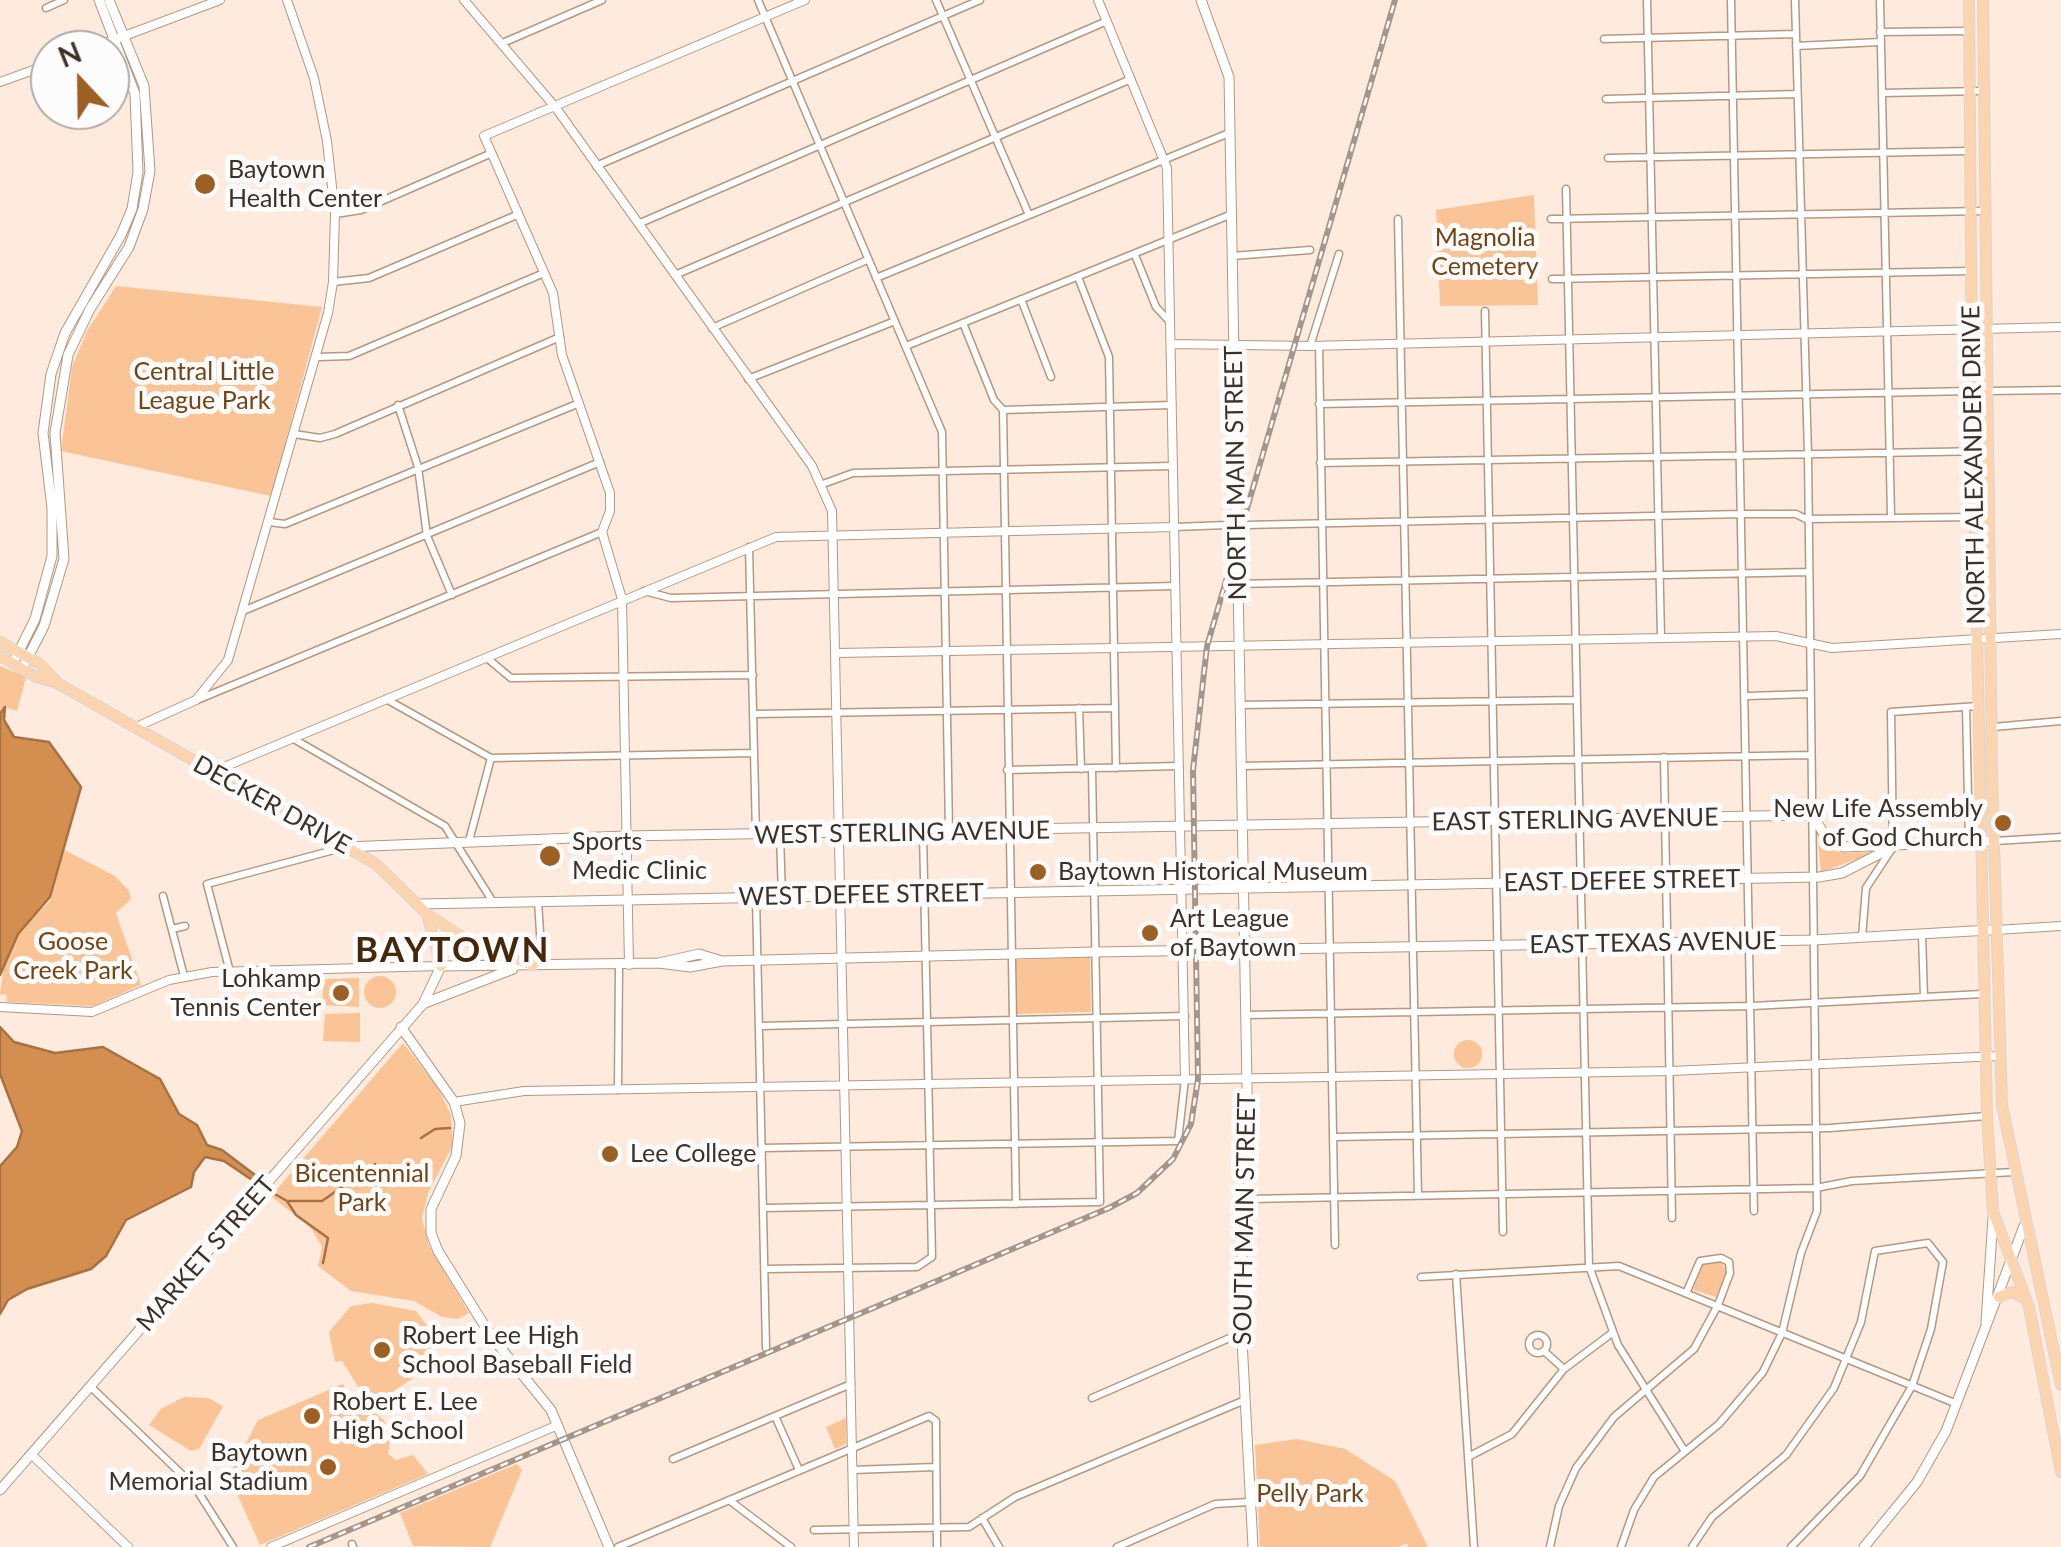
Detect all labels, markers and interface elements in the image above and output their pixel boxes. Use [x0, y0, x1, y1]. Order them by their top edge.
north arrow [30, 30, 130, 130]
text: N [53, 34, 86, 74]
place label: Baytown Health Center [228, 155, 382, 214]
marker: Baytown Health Center [192, 171, 218, 197]
park label: Magnolia Cemetery [1431, 223, 1539, 282]
street label: NORTH ALEXANDER DRIVE [1956, 305, 1992, 625]
street label: NORTH MAIN STREET [1219, 345, 1253, 601]
park label: Central Little League Park [133, 357, 275, 416]
street label: DECKER DRIVE [188, 749, 356, 861]
place label: New Life Assembly of God Church [1773, 794, 1983, 853]
street label: EAST STERLING AVENUE [1431, 802, 1719, 838]
marker: New Life Assembly of God Church [1992, 812, 2014, 834]
street label: WEST STERLING AVENUE [754, 815, 1050, 851]
place label: Sports Medic Clinic [572, 827, 707, 886]
marker: Sports Medic Clinic [537, 843, 563, 869]
place label: Baytown Historical Museum [1058, 857, 1368, 887]
marker: Baytown Historical Museum [1027, 861, 1049, 883]
street label: EAST DEFEE STREET [1503, 864, 1741, 898]
street label: WEST DEFEE STREET [738, 878, 984, 912]
place label: Art League of Baytown [1170, 904, 1297, 963]
marker: Art League of Baytown [1139, 922, 1161, 944]
street label: EAST TEXAS AVENUE [1529, 926, 1777, 960]
park label: Goose Creek Park [13, 927, 133, 986]
district label: BAYTOWN [355, 930, 551, 972]
place label: Lohkamp Tennis Center [170, 964, 321, 1023]
marker: Lohkamp Tennis Center [330, 982, 352, 1004]
street label: SOUTH MAIN STREET [1228, 1093, 1262, 1345]
place label: Lee College [630, 1139, 756, 1169]
marker: Lee College [599, 1143, 621, 1165]
park label: Bicentennial Park [295, 1159, 429, 1218]
street label: MARKET STREET [131, 1170, 281, 1338]
place label: Robert Lee High School Baseball Field [402, 1321, 632, 1380]
marker: Robert Lee High School Baseball Field [371, 1339, 393, 1361]
place label: Robert E. Lee High School [332, 1387, 478, 1446]
marker: Robert E. Lee High School [301, 1405, 323, 1427]
place label: Baytown Memorial Stadium [109, 1438, 308, 1497]
marker: Baytown Memorial Stadium [317, 1456, 339, 1478]
park label: Pelly Park [1256, 1479, 1364, 1509]

